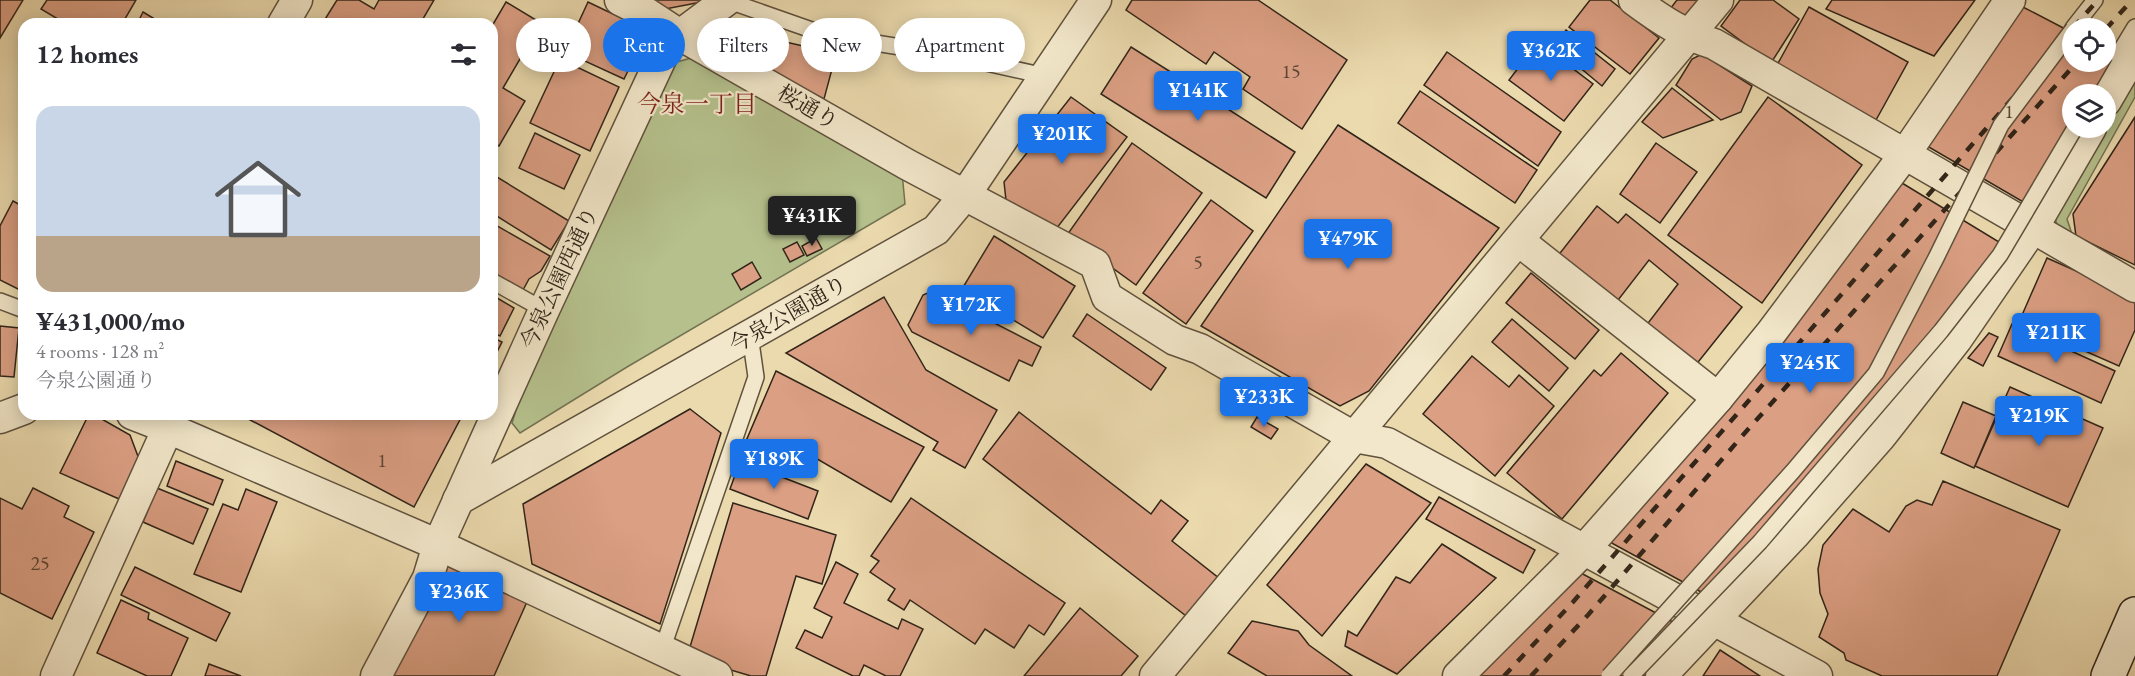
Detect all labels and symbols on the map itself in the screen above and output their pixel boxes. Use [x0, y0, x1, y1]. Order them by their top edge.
pin: ¥362K [1509, 31, 1593, 82]
house number: 15 [1281, 58, 1301, 84]
pin: ¥141K [1156, 71, 1240, 122]
street label: 桜通り [772, 78, 844, 136]
district label: 今泉一丁目 [637, 88, 757, 119]
house number: 1 [2004, 98, 2014, 124]
pin: ¥201K [1020, 114, 1104, 165]
pin: ¥431K [770, 196, 854, 247]
street label: 今泉公園西通り [513, 202, 605, 354]
pin: ¥479K [1306, 219, 1390, 270]
house number: 5 [1193, 249, 1203, 275]
street label: 今泉公園通り [724, 268, 852, 360]
pin: ¥172K [929, 285, 1013, 336]
pin: ¥211K [2014, 313, 2098, 364]
pin: ¥245K [1768, 343, 1852, 394]
pin: ¥233K [1222, 377, 1306, 428]
pin: ¥219K [1997, 396, 2081, 447]
pin: ¥189K [732, 439, 816, 490]
house number: 1 [377, 447, 387, 473]
house number: 25 [30, 550, 50, 576]
pin: ¥236K [417, 572, 501, 623]

